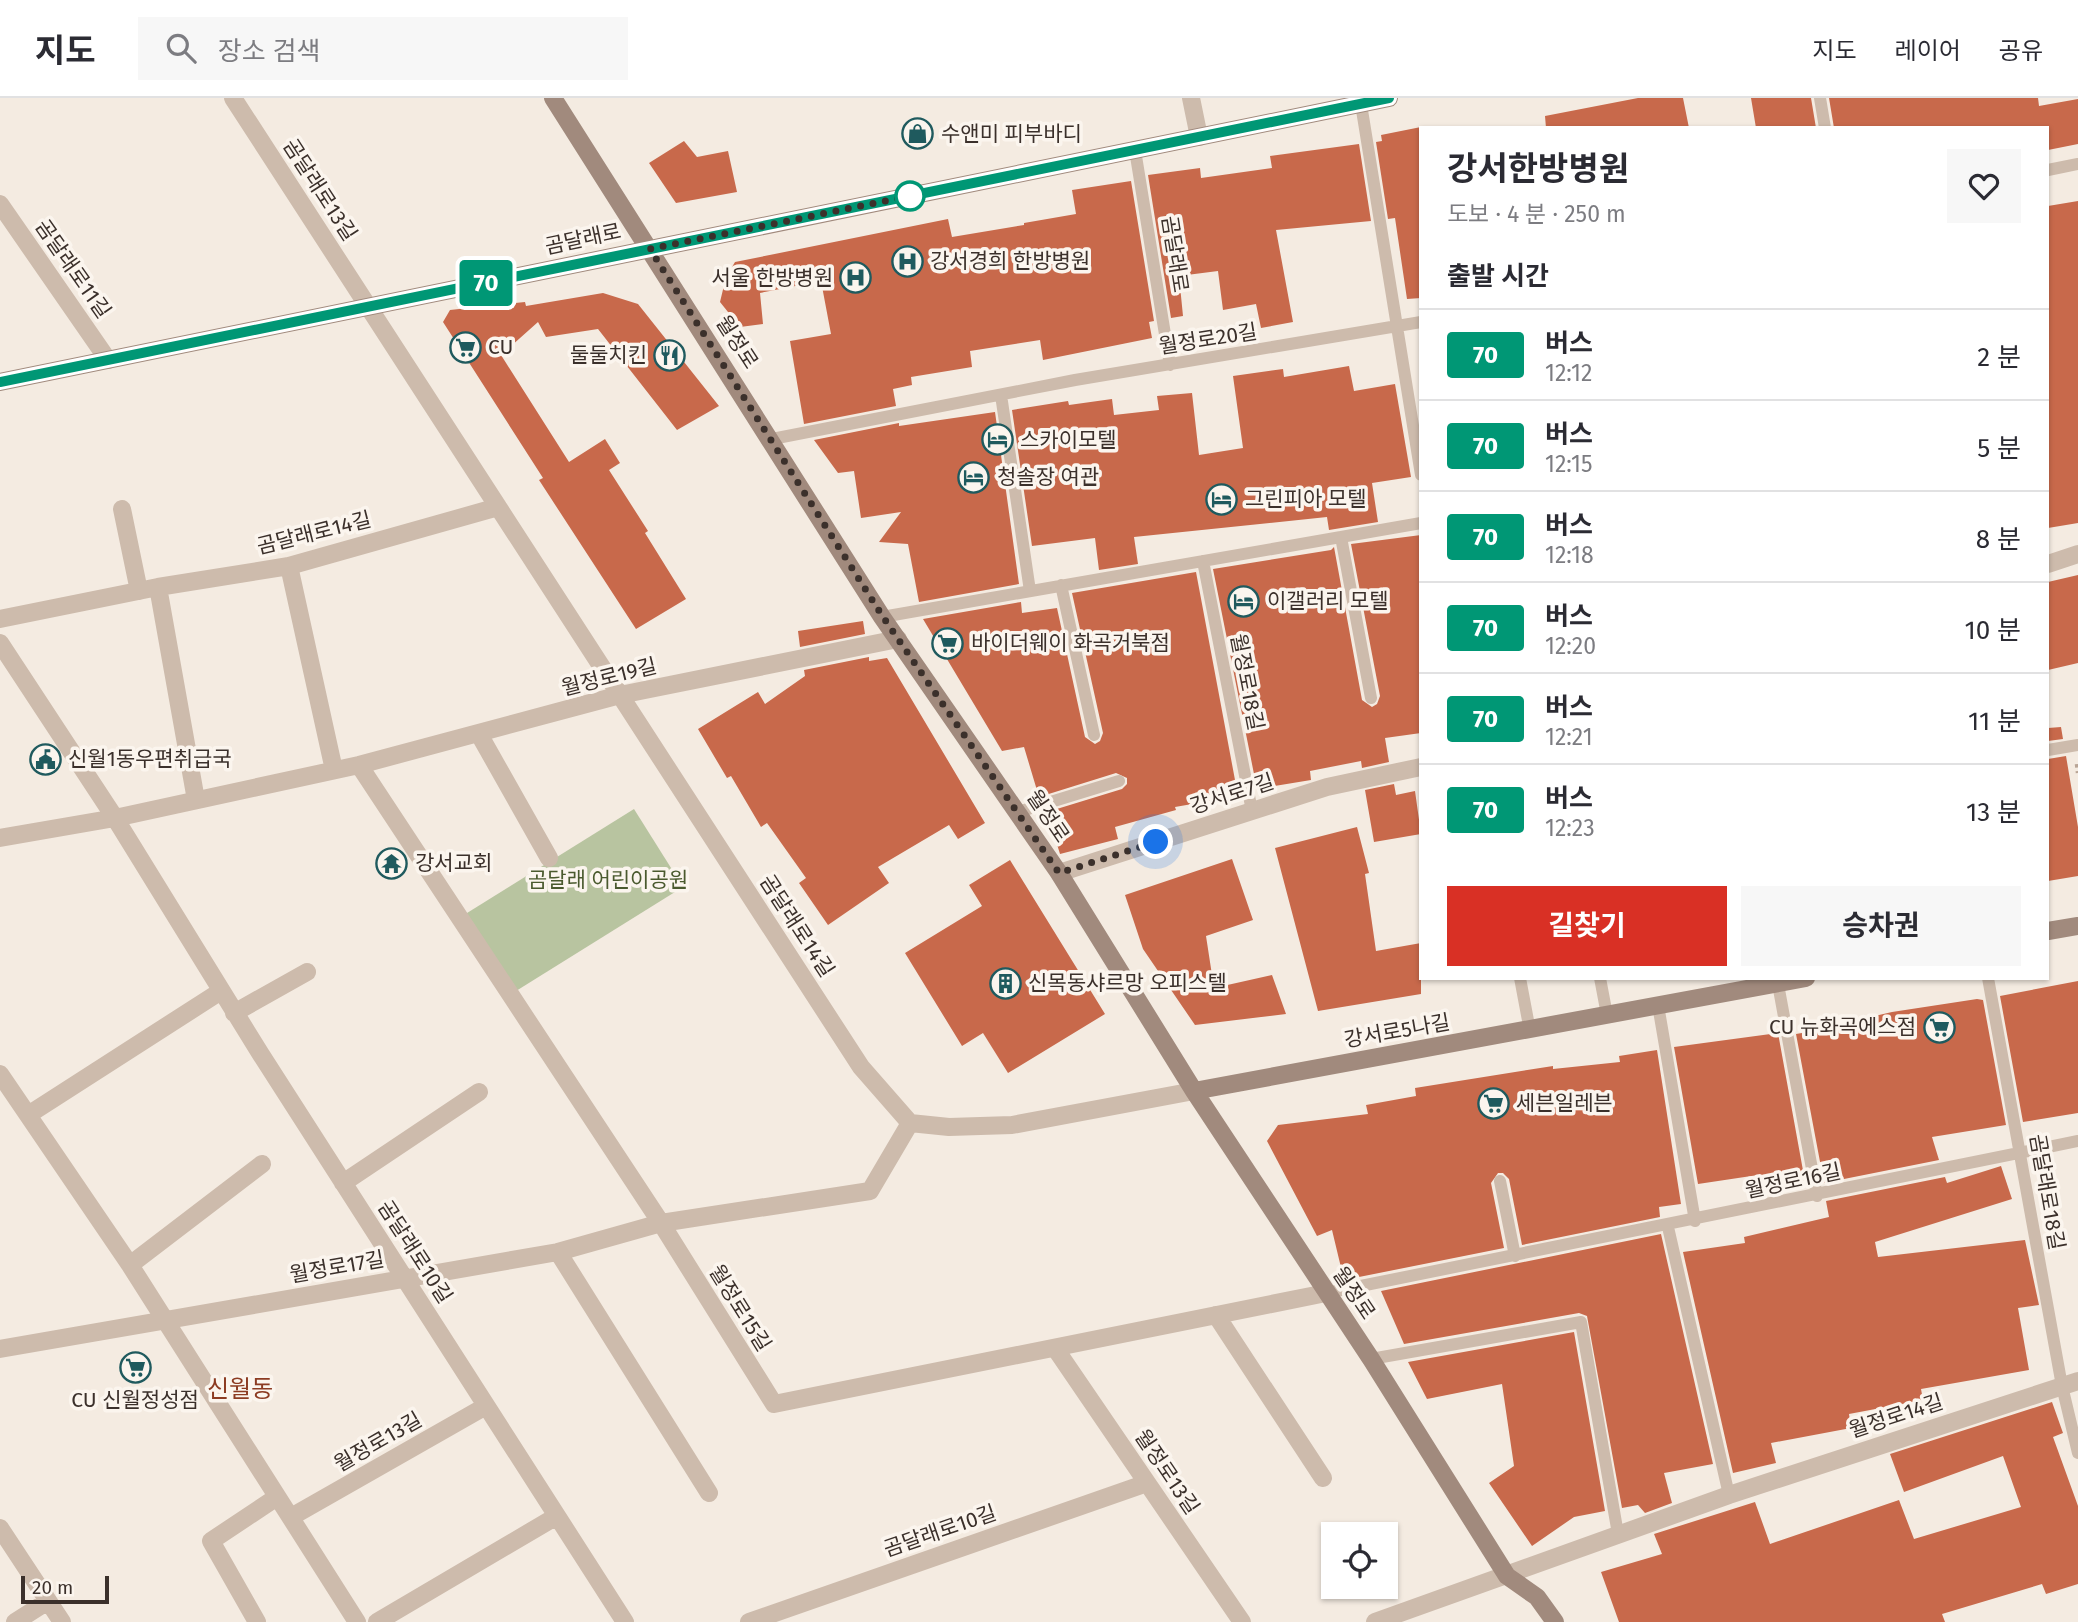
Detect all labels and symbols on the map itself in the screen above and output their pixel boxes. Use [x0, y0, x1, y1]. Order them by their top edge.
shop icon: 수앤미 피부바디 [901, 117, 935, 151]
place label: 수앤미 피부바디 [941, 121, 1082, 147]
street label: 곰달래로13길 [277, 134, 363, 246]
unlabelled marker [895, 181, 925, 211]
street label: 곰달래로 [1156, 214, 1194, 294]
street label: 곰달래로11길 [30, 215, 116, 323]
street label: 곰달래로 [543, 218, 623, 260]
hospital icon: 강서경희 한방병원 [890, 244, 924, 278]
place label: 강서경희 한방병원 [930, 248, 1090, 274]
line badge: 70 [454, 260, 518, 306]
hospital icon: 서울 한방병원 [839, 261, 873, 295]
place label: 서울 한방병원 [712, 265, 833, 291]
street label: 월정로 [710, 311, 764, 373]
street label: 월정로20길 [1157, 318, 1259, 360]
supermarket icon: CU [448, 330, 482, 364]
place label: CU [488, 334, 513, 360]
restaurant icon: 둘둘치킨 [653, 338, 687, 372]
place label: 둘둘치킨 [570, 342, 647, 368]
hotel icon: 스카이모텔 [980, 423, 1014, 457]
place label: 스카이모텔 [1020, 427, 1117, 453]
hotel icon: 청솔장 여관 [957, 460, 991, 494]
place label: 청솔장 여관 [997, 464, 1099, 490]
hotel icon: 그린피아 모텔 [1205, 482, 1239, 516]
place label: 그린피아 모텔 [1245, 486, 1367, 512]
street label: 곰달래로14길 [254, 506, 374, 560]
hotel icon: 이갤러리 모텔 [1227, 584, 1261, 618]
place label: 이갤러리 모텔 [1267, 588, 1389, 614]
supermarket icon: 바이더웨이 화곡거북점 [931, 626, 965, 660]
place label: 바이더웨이 화곡거북점 [971, 630, 1170, 656]
street label: 월정로18길 [1225, 631, 1269, 733]
street label: 월정로19길 [559, 653, 659, 701]
public building icon: 신월1동우편취급국 [28, 742, 62, 776]
place label: 신월1동우편취급국 [68, 746, 232, 772]
street label: 강서로7길 [1187, 768, 1277, 820]
street label: 월정로 [1021, 785, 1075, 847]
your location [1138, 824, 1173, 859]
temple icon: 강서교회 [375, 846, 409, 880]
place label: 강서교회 [415, 850, 492, 876]
park label: 곰달래 어린이공원 [528, 867, 688, 893]
street label: 곰달래로14길 [754, 870, 840, 982]
building icon: 신목동샤르망 오피스텔 [988, 966, 1022, 1000]
place label: 신목동샤르망 오피스텔 [1028, 970, 1227, 996]
street label: 강서로5나길 [1342, 1009, 1452, 1053]
supermarket icon: CU 뉴화곡에스점 [1922, 1010, 1956, 1044]
place label: CU 뉴화곡에스점 [1769, 1014, 1916, 1040]
supermarket icon: 세븐일레븐 [1476, 1086, 1510, 1120]
place label: 세븐일레븐 [1516, 1090, 1613, 1116]
street label: 곰달래로18길 [2024, 1132, 2070, 1252]
street label: 월정로16길 [1743, 1158, 1843, 1204]
street label: 곰달래로10길 [372, 1196, 458, 1308]
street label: 월정로17길 [288, 1246, 386, 1288]
street label: 월정로15길 [703, 1260, 777, 1356]
street label: 월정로 [1327, 1262, 1381, 1324]
supermarket icon: CU 신월정성점 [118, 1351, 152, 1385]
district label: 신월동 [207, 1375, 273, 1403]
place label: CU 신월정성점 [71, 1387, 199, 1413]
street label: 월정로14길 [1846, 1389, 1946, 1443]
street label: 월정로13길 [330, 1407, 426, 1477]
street label: 월정로13길 [1129, 1425, 1205, 1519]
street label: 곰달래로10길 [880, 1500, 1000, 1562]
scale bar [21, 1573, 108, 1605]

